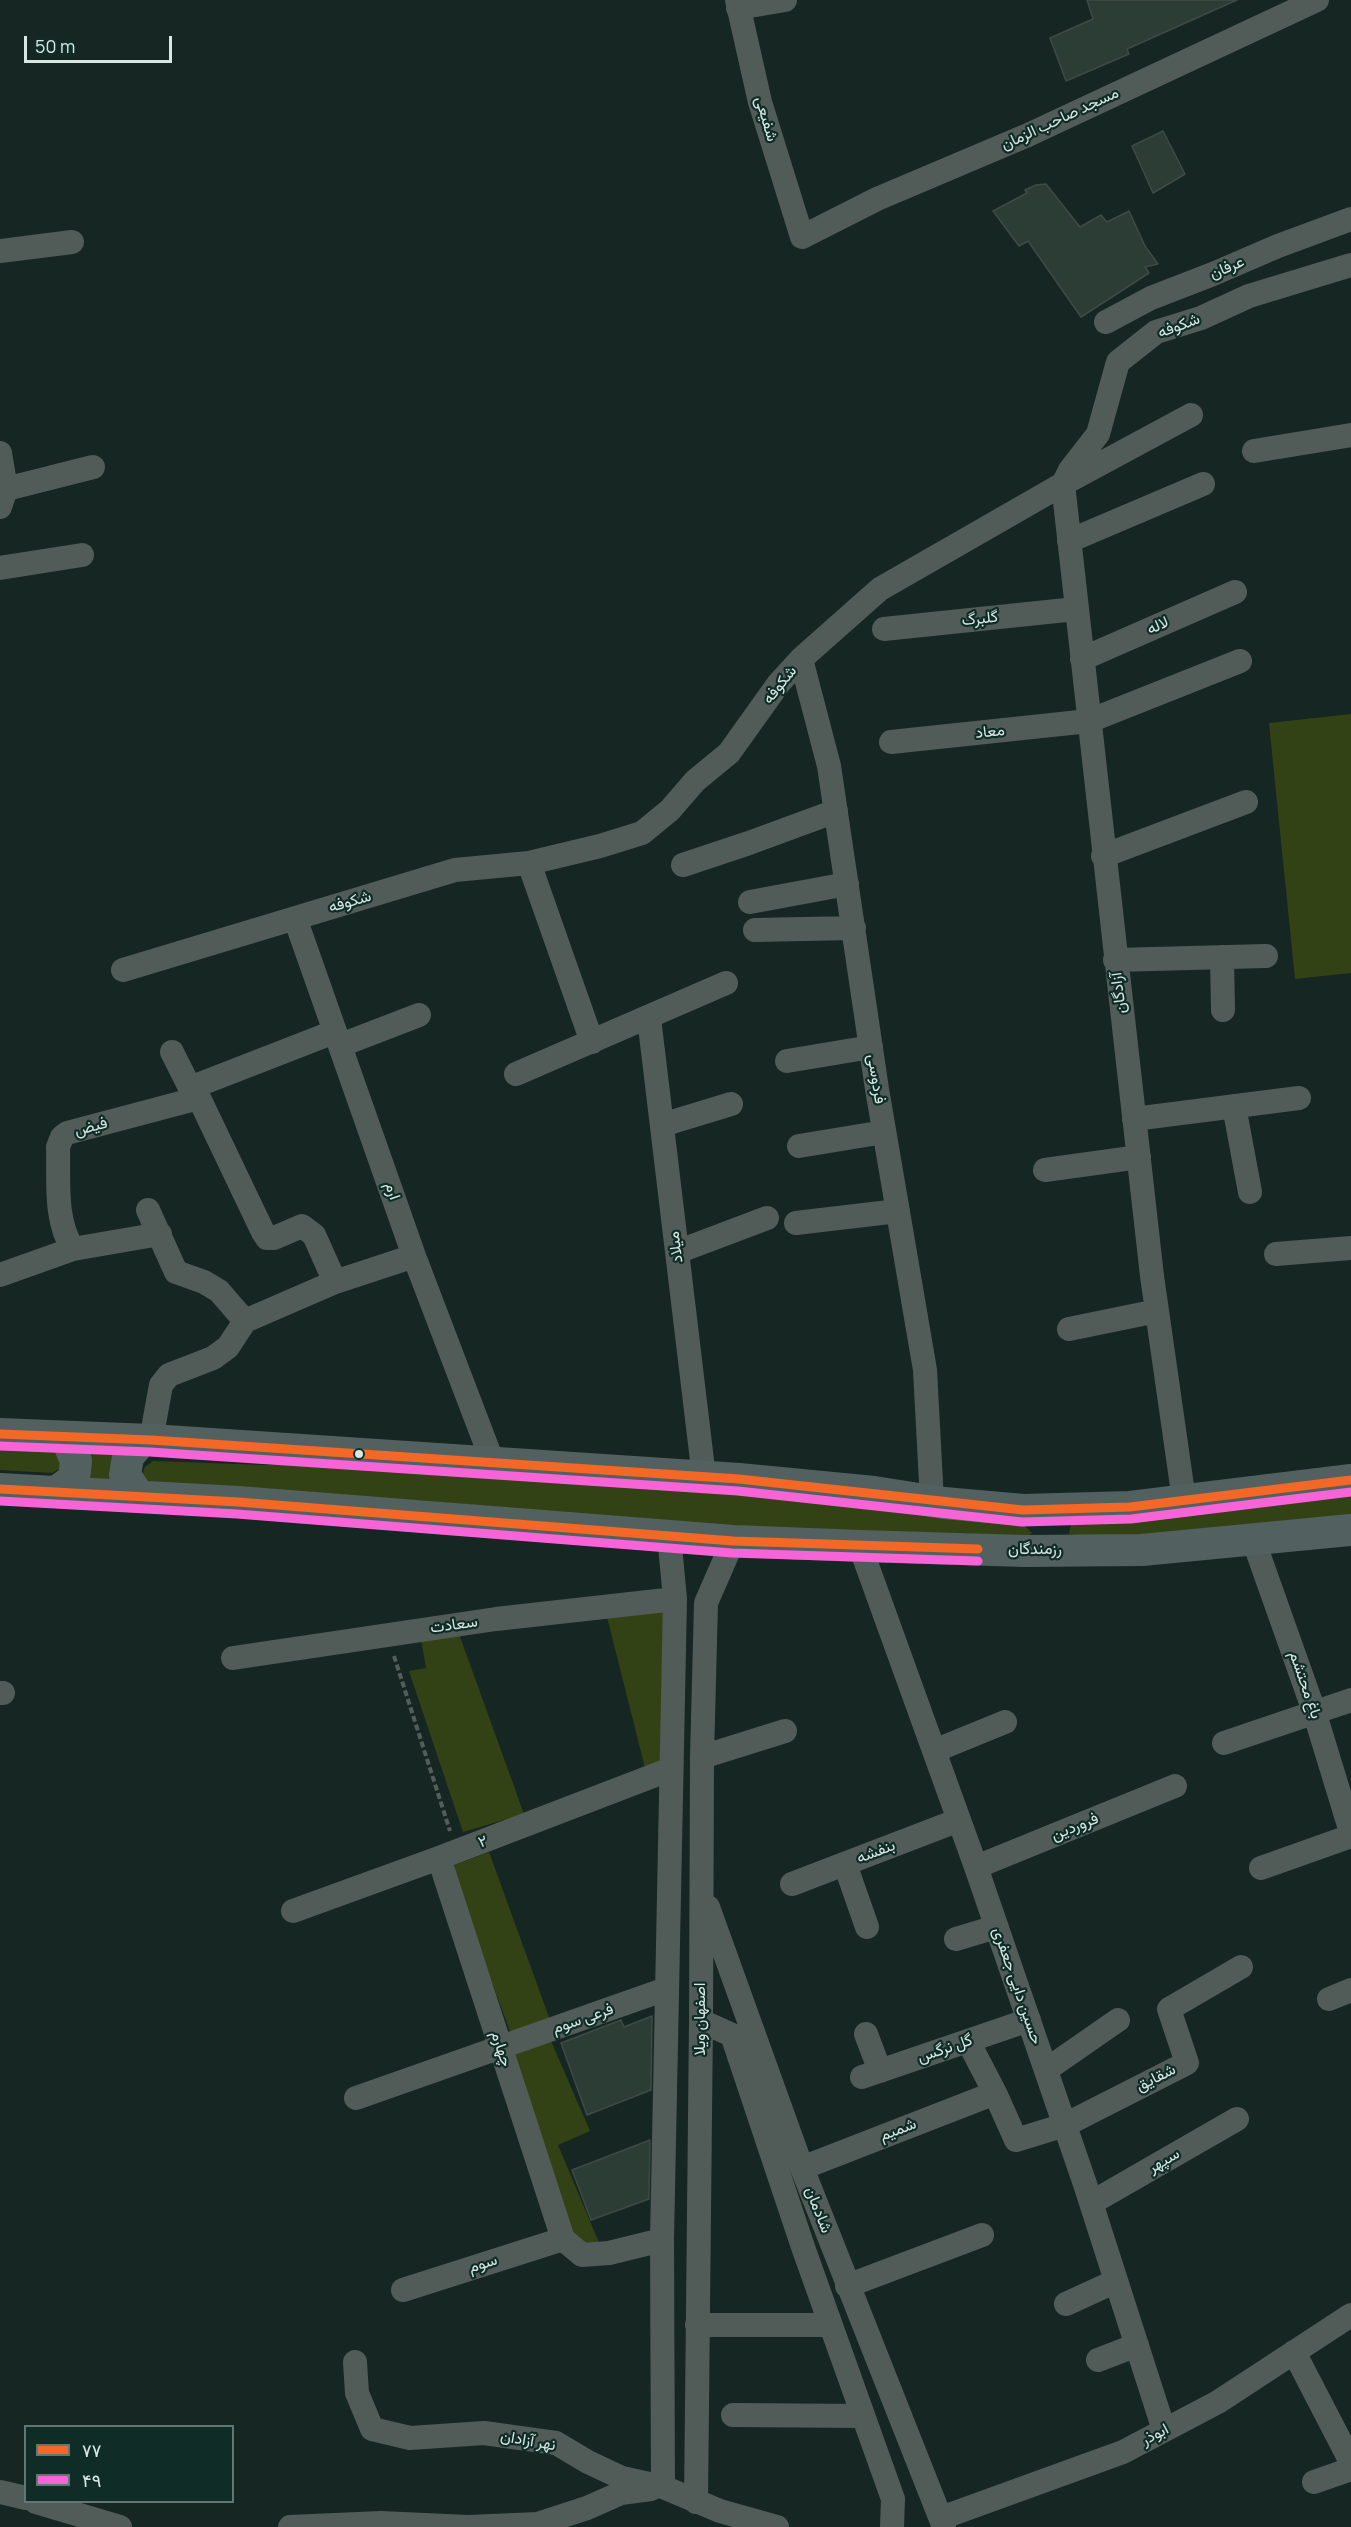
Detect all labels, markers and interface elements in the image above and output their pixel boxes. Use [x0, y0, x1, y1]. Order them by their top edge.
scale bar [27, 24, 176, 62]
text: 50 m [35, 34, 75, 58]
street label: مسجد صاحب الزمان [998, 83, 1122, 155]
street label: شفیعی [750, 94, 782, 144]
street label: عرفان [1207, 252, 1247, 284]
street label: شکوفه [1155, 310, 1203, 342]
street label: گلبرگ [961, 608, 999, 630]
street label: لاله [1144, 613, 1172, 639]
street label: شکوفه [759, 662, 801, 708]
street label: معاد [974, 721, 1006, 743]
street label: شکوفه [326, 887, 374, 917]
street label: آزادگان [1107, 971, 1131, 1015]
street label: فردوسی [863, 1053, 889, 1105]
street label: فیض [72, 1113, 110, 1141]
street label: ارم [380, 1180, 404, 1202]
street label: میلاد [665, 1230, 687, 1264]
unlabelled marker [353, 1448, 365, 1460]
street label: رزمندگان [1008, 1540, 1062, 1560]
street label: سعادت [429, 1612, 479, 1638]
street label: باغ محتشم [1285, 1649, 1325, 1721]
street label: فروردین [1049, 1809, 1101, 1845]
street label: ۲ [476, 1832, 490, 1852]
street label: بنفشه [854, 1836, 898, 1868]
street label: حسین دایی جعفری [988, 1925, 1046, 2047]
street label: اصفهان ویلا [691, 1983, 711, 2055]
street label: فرعی سوم [550, 2000, 616, 2038]
street label: چهارم [486, 2029, 516, 2069]
street label: گل نرگس [915, 2031, 975, 2067]
street label: شقایق [1133, 2060, 1179, 2096]
street label: شمیم [877, 2114, 919, 2146]
street label: سپهر [1145, 2144, 1183, 2178]
street label: شادمان [800, 2184, 836, 2236]
street label: سوم [466, 2250, 500, 2278]
street label: ابوذر [1138, 2420, 1172, 2450]
legend [24, 2425, 234, 2503]
street label: نهر آزادان [499, 2427, 557, 2455]
text: ۷۷ [82, 2438, 101, 2462]
text: ۴۹ [82, 2468, 101, 2492]

